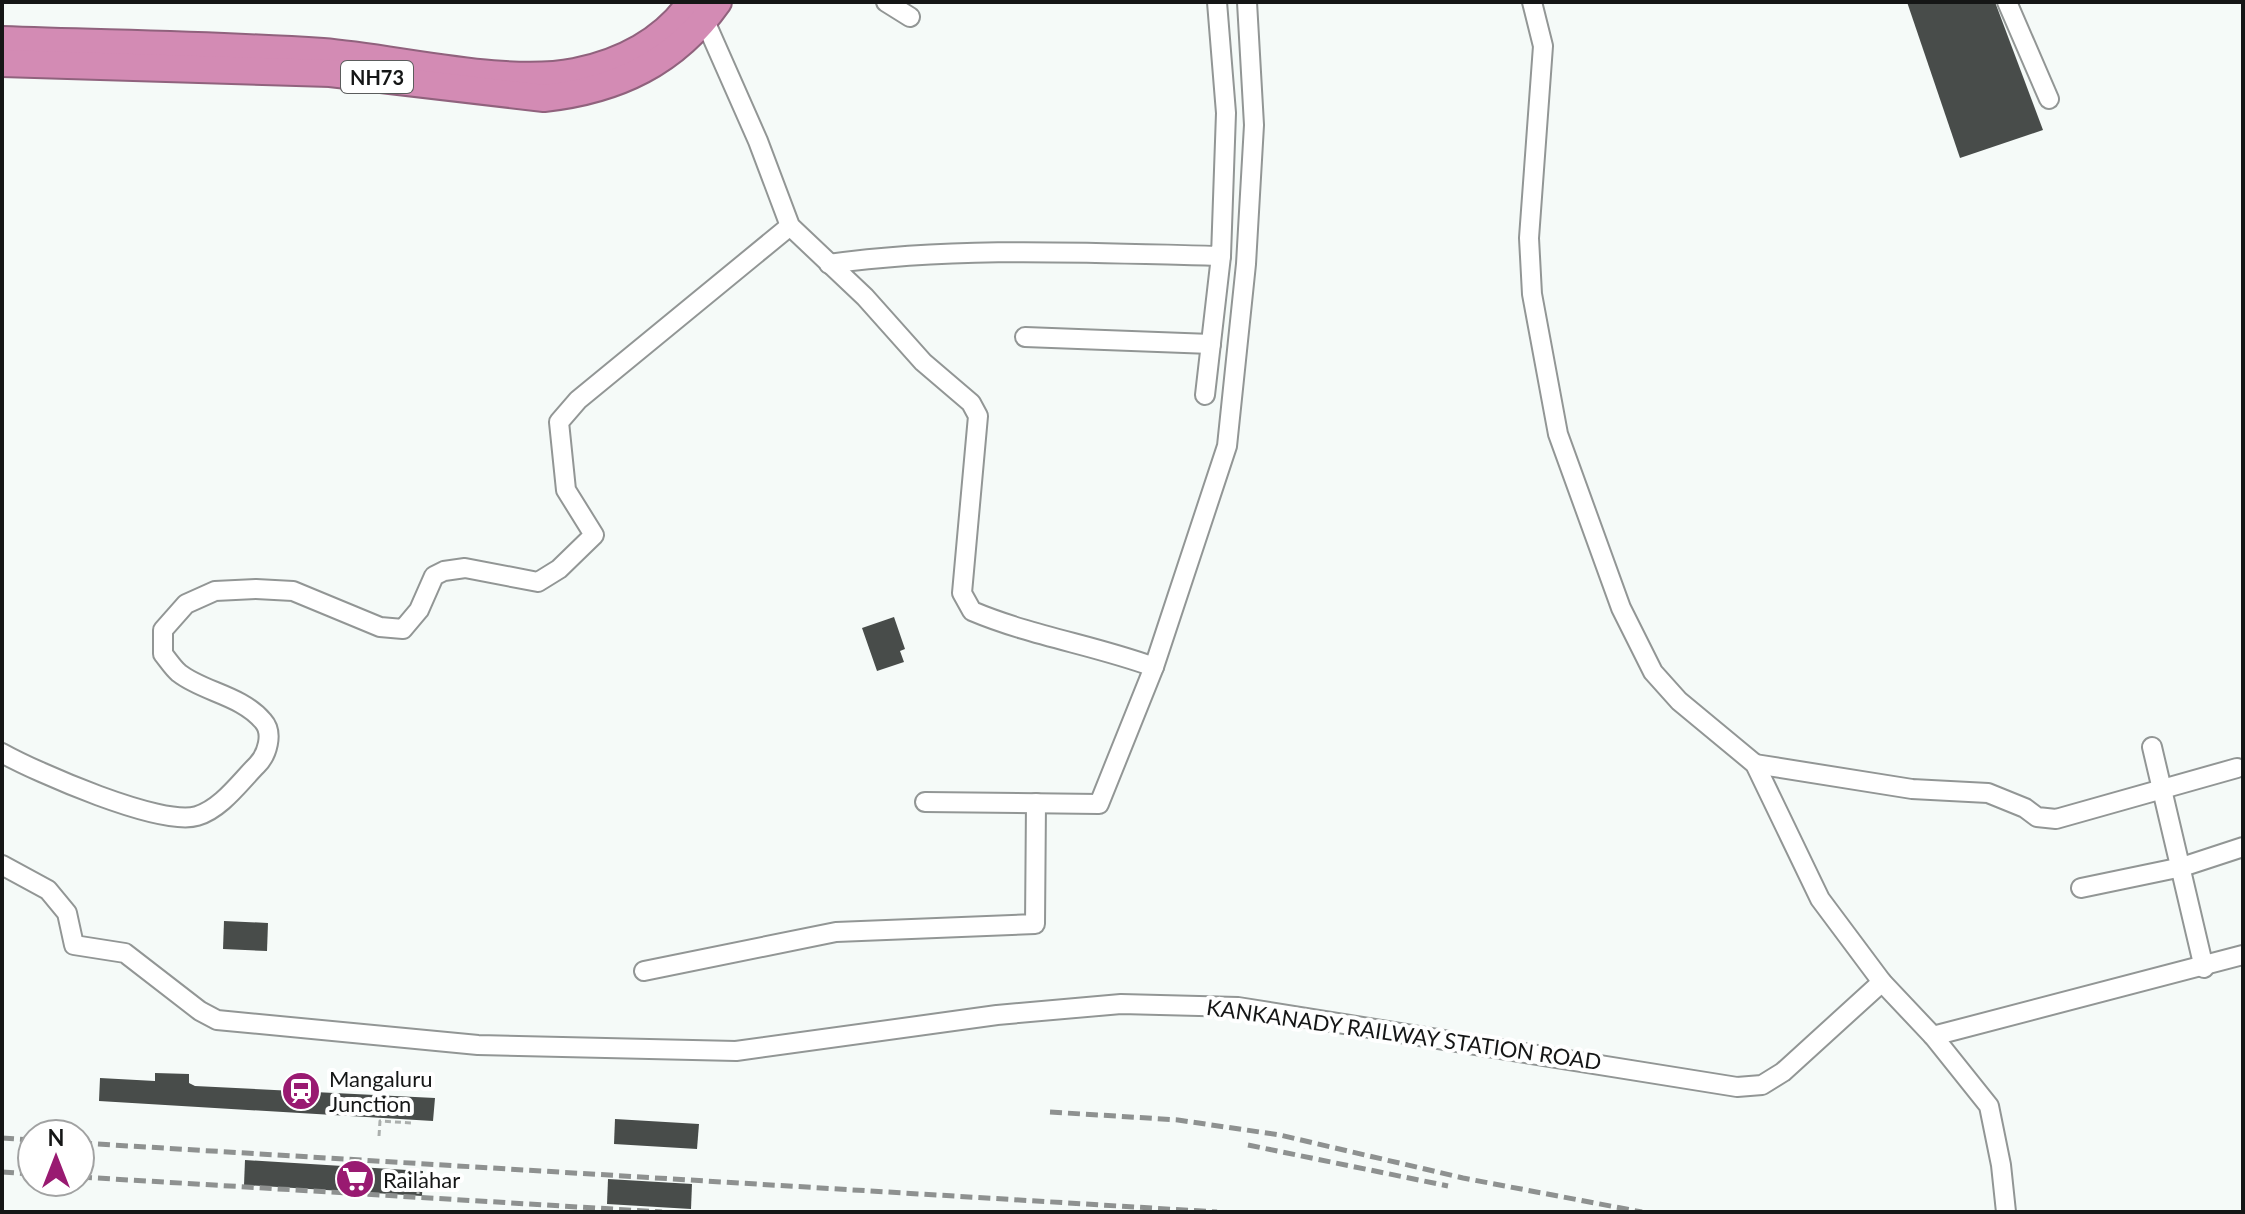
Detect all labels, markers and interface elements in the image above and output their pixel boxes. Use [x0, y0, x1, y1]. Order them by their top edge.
road number: NH73 [341, 61, 413, 93]
street label: KANKANADY RAILWAY STATION ROAD [1205, 993, 1603, 1075]
place label: Mangaluru Junction [329, 1065, 432, 1117]
station icon: Mangaluru Junction [280, 1070, 322, 1112]
north arrow [16, 1118, 96, 1198]
text: N [48, 1124, 64, 1151]
supermarket icon: Railahar [334, 1158, 376, 1200]
place label: Railahar [383, 1166, 460, 1193]

